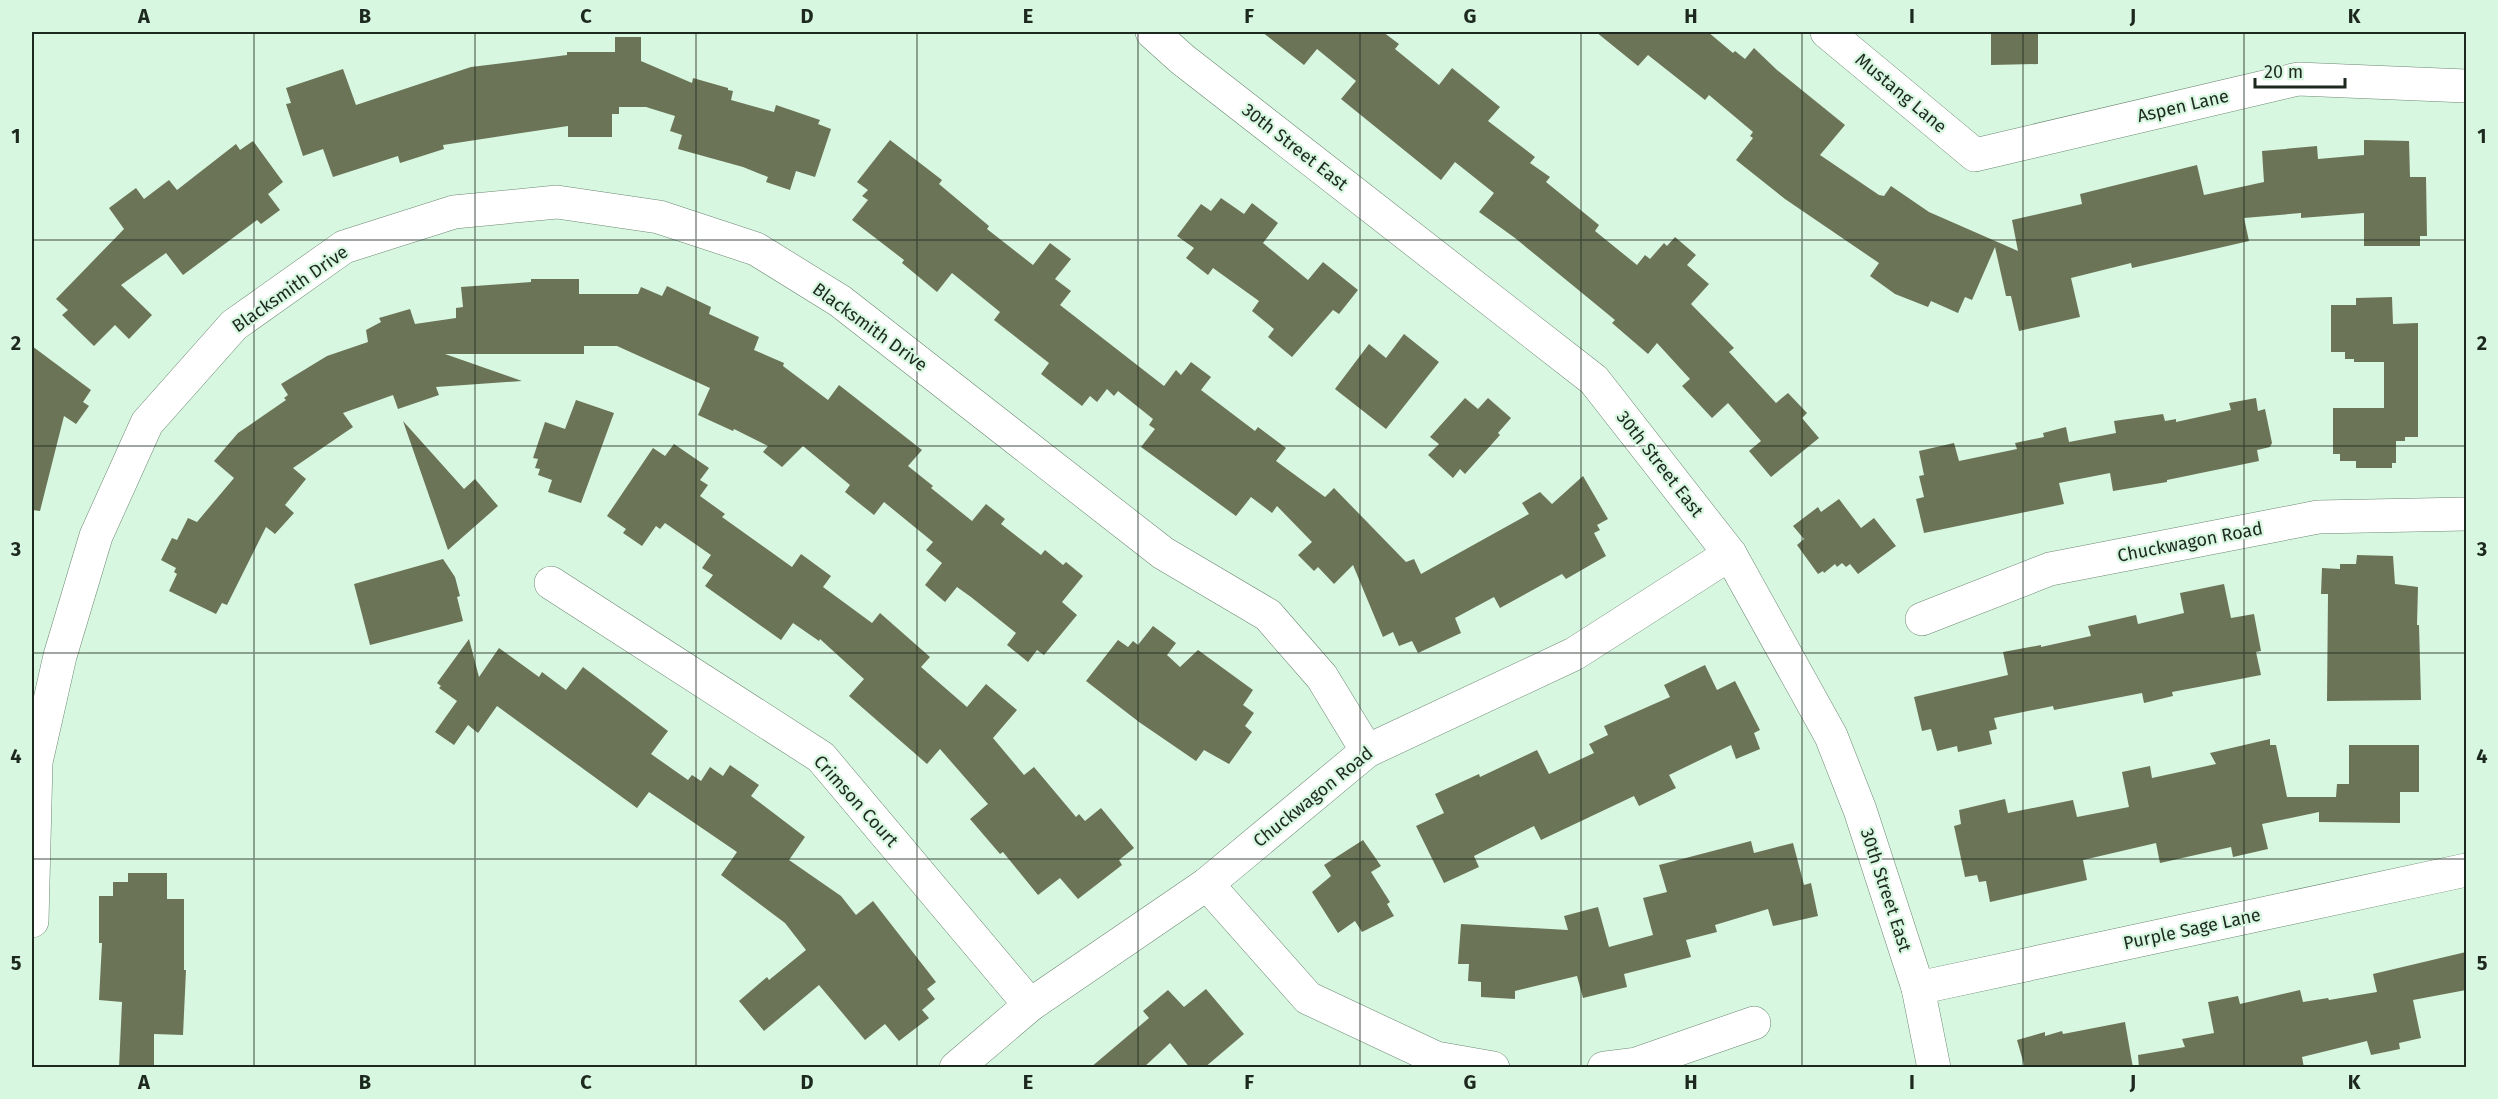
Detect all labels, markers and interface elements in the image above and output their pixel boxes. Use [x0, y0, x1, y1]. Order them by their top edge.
text: A [137, 4, 151, 28]
text: B [359, 4, 371, 28]
text: C [580, 4, 592, 28]
text: D [800, 4, 814, 28]
text: E [1023, 4, 1033, 28]
text: F [1244, 4, 1254, 28]
text: G [1464, 4, 1476, 28]
text: H [1684, 4, 1698, 28]
text: I [1909, 4, 1915, 28]
text: J [2129, 4, 2136, 28]
text: K [2348, 4, 2361, 28]
street label: Mustang Lane [1851, 48, 1951, 138]
scale bar [2255, 51, 2345, 89]
text: 20 m [2264, 61, 2303, 83]
street label: Aspen Lane [2135, 85, 2231, 127]
street label: 30th Street East [1238, 99, 1353, 195]
text: 1 [11, 124, 21, 148]
text: 1 [2477, 124, 2487, 148]
street label: Blacksmith Drive [228, 241, 352, 337]
street label: Blacksmith Drive [808, 278, 932, 376]
text: 2 [11, 331, 21, 355]
text: 2 [2477, 331, 2487, 355]
street label: 30th Street East [1612, 407, 1708, 522]
street label: Chuckwagon Road [2116, 517, 2264, 567]
text: 3 [10, 537, 21, 561]
text: 3 [2476, 537, 2487, 561]
street label: Chuckwagon Road [1249, 742, 1377, 852]
text: 4 [10, 744, 22, 768]
text: 4 [2476, 744, 2488, 768]
street label: Crimson Court [809, 751, 903, 852]
street label: 30th Street East [1856, 826, 1916, 955]
street label: Purple Sage Lane [2121, 904, 2263, 954]
text: 5 [11, 951, 22, 975]
text: 5 [2477, 951, 2488, 975]
text: A [137, 1070, 151, 1094]
text: B [359, 1070, 371, 1094]
text: C [580, 1070, 592, 1094]
text: D [800, 1070, 814, 1094]
text: E [1023, 1070, 1033, 1094]
text: F [1244, 1070, 1254, 1094]
text: G [1464, 1070, 1476, 1094]
text: H [1684, 1070, 1698, 1094]
text: I [1909, 1070, 1915, 1094]
text: J [2129, 1070, 2136, 1094]
text: K [2348, 1070, 2361, 1094]

